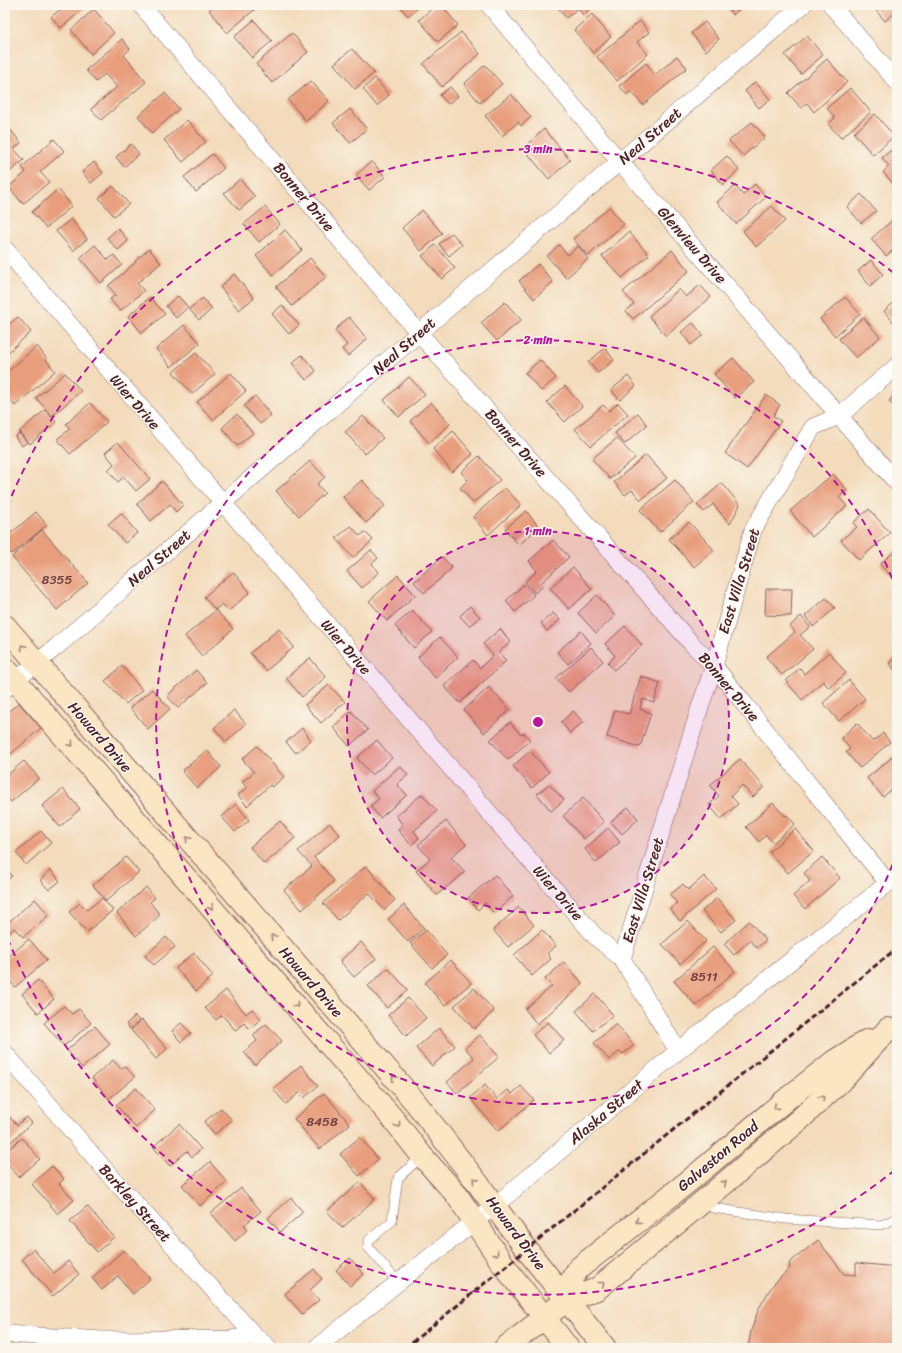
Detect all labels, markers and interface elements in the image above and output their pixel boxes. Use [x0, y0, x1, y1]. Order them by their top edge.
street label: Neal Street [612, 100, 688, 171]
text: 3 min [523, 138, 553, 160]
street label: Bonner Drive [267, 156, 341, 238]
street label: Glenview Drive [651, 200, 733, 290]
street label: Neal Street [366, 310, 442, 381]
text: 2 min [522, 329, 553, 351]
street label: Wier Drive [103, 368, 167, 436]
street label: Bonner Drive [478, 402, 554, 484]
text: 1 min [524, 520, 552, 542]
street label: Neal Street [121, 522, 197, 593]
street label: East Villa Street [711, 524, 768, 637]
house number: 8355 [42, 568, 72, 591]
street label: Wier Drive [314, 613, 378, 681]
one-way arrow [20, 644, 27, 651]
street label: Bonner Drive [692, 646, 766, 728]
street label: Howard Drive [61, 695, 139, 779]
centre of rings [531, 715, 545, 729]
one-way arrow [67, 740, 74, 747]
street label: East Villa Street [615, 833, 672, 946]
one-way arrow [185, 836, 192, 843]
street label: Wier Drive [526, 859, 590, 927]
one-way arrow [206, 902, 213, 909]
one-way arrow [270, 934, 277, 942]
street label: Howard Drive [272, 940, 350, 1024]
house number: 8511 [691, 965, 718, 988]
one-way arrow [291, 1000, 298, 1008]
street label: Alaska Street [562, 1072, 650, 1152]
one-way arrow [392, 1075, 399, 1083]
one-way arrow [817, 1095, 825, 1103]
one-way arrow [774, 1103, 781, 1110]
house number: 8458 [306, 1110, 338, 1133]
street label: Galveston Road [671, 1113, 766, 1198]
one-way arrow [394, 1121, 401, 1128]
street label: Barkley Street [92, 1158, 178, 1249]
one-way arrow [473, 1177, 480, 1184]
one-way arrow [720, 1181, 727, 1188]
street label: Howard Drive [479, 1190, 553, 1276]
one-way arrow [635, 1217, 642, 1224]
one-way arrow [491, 1250, 499, 1257]
one-way arrow [598, 1282, 605, 1289]

